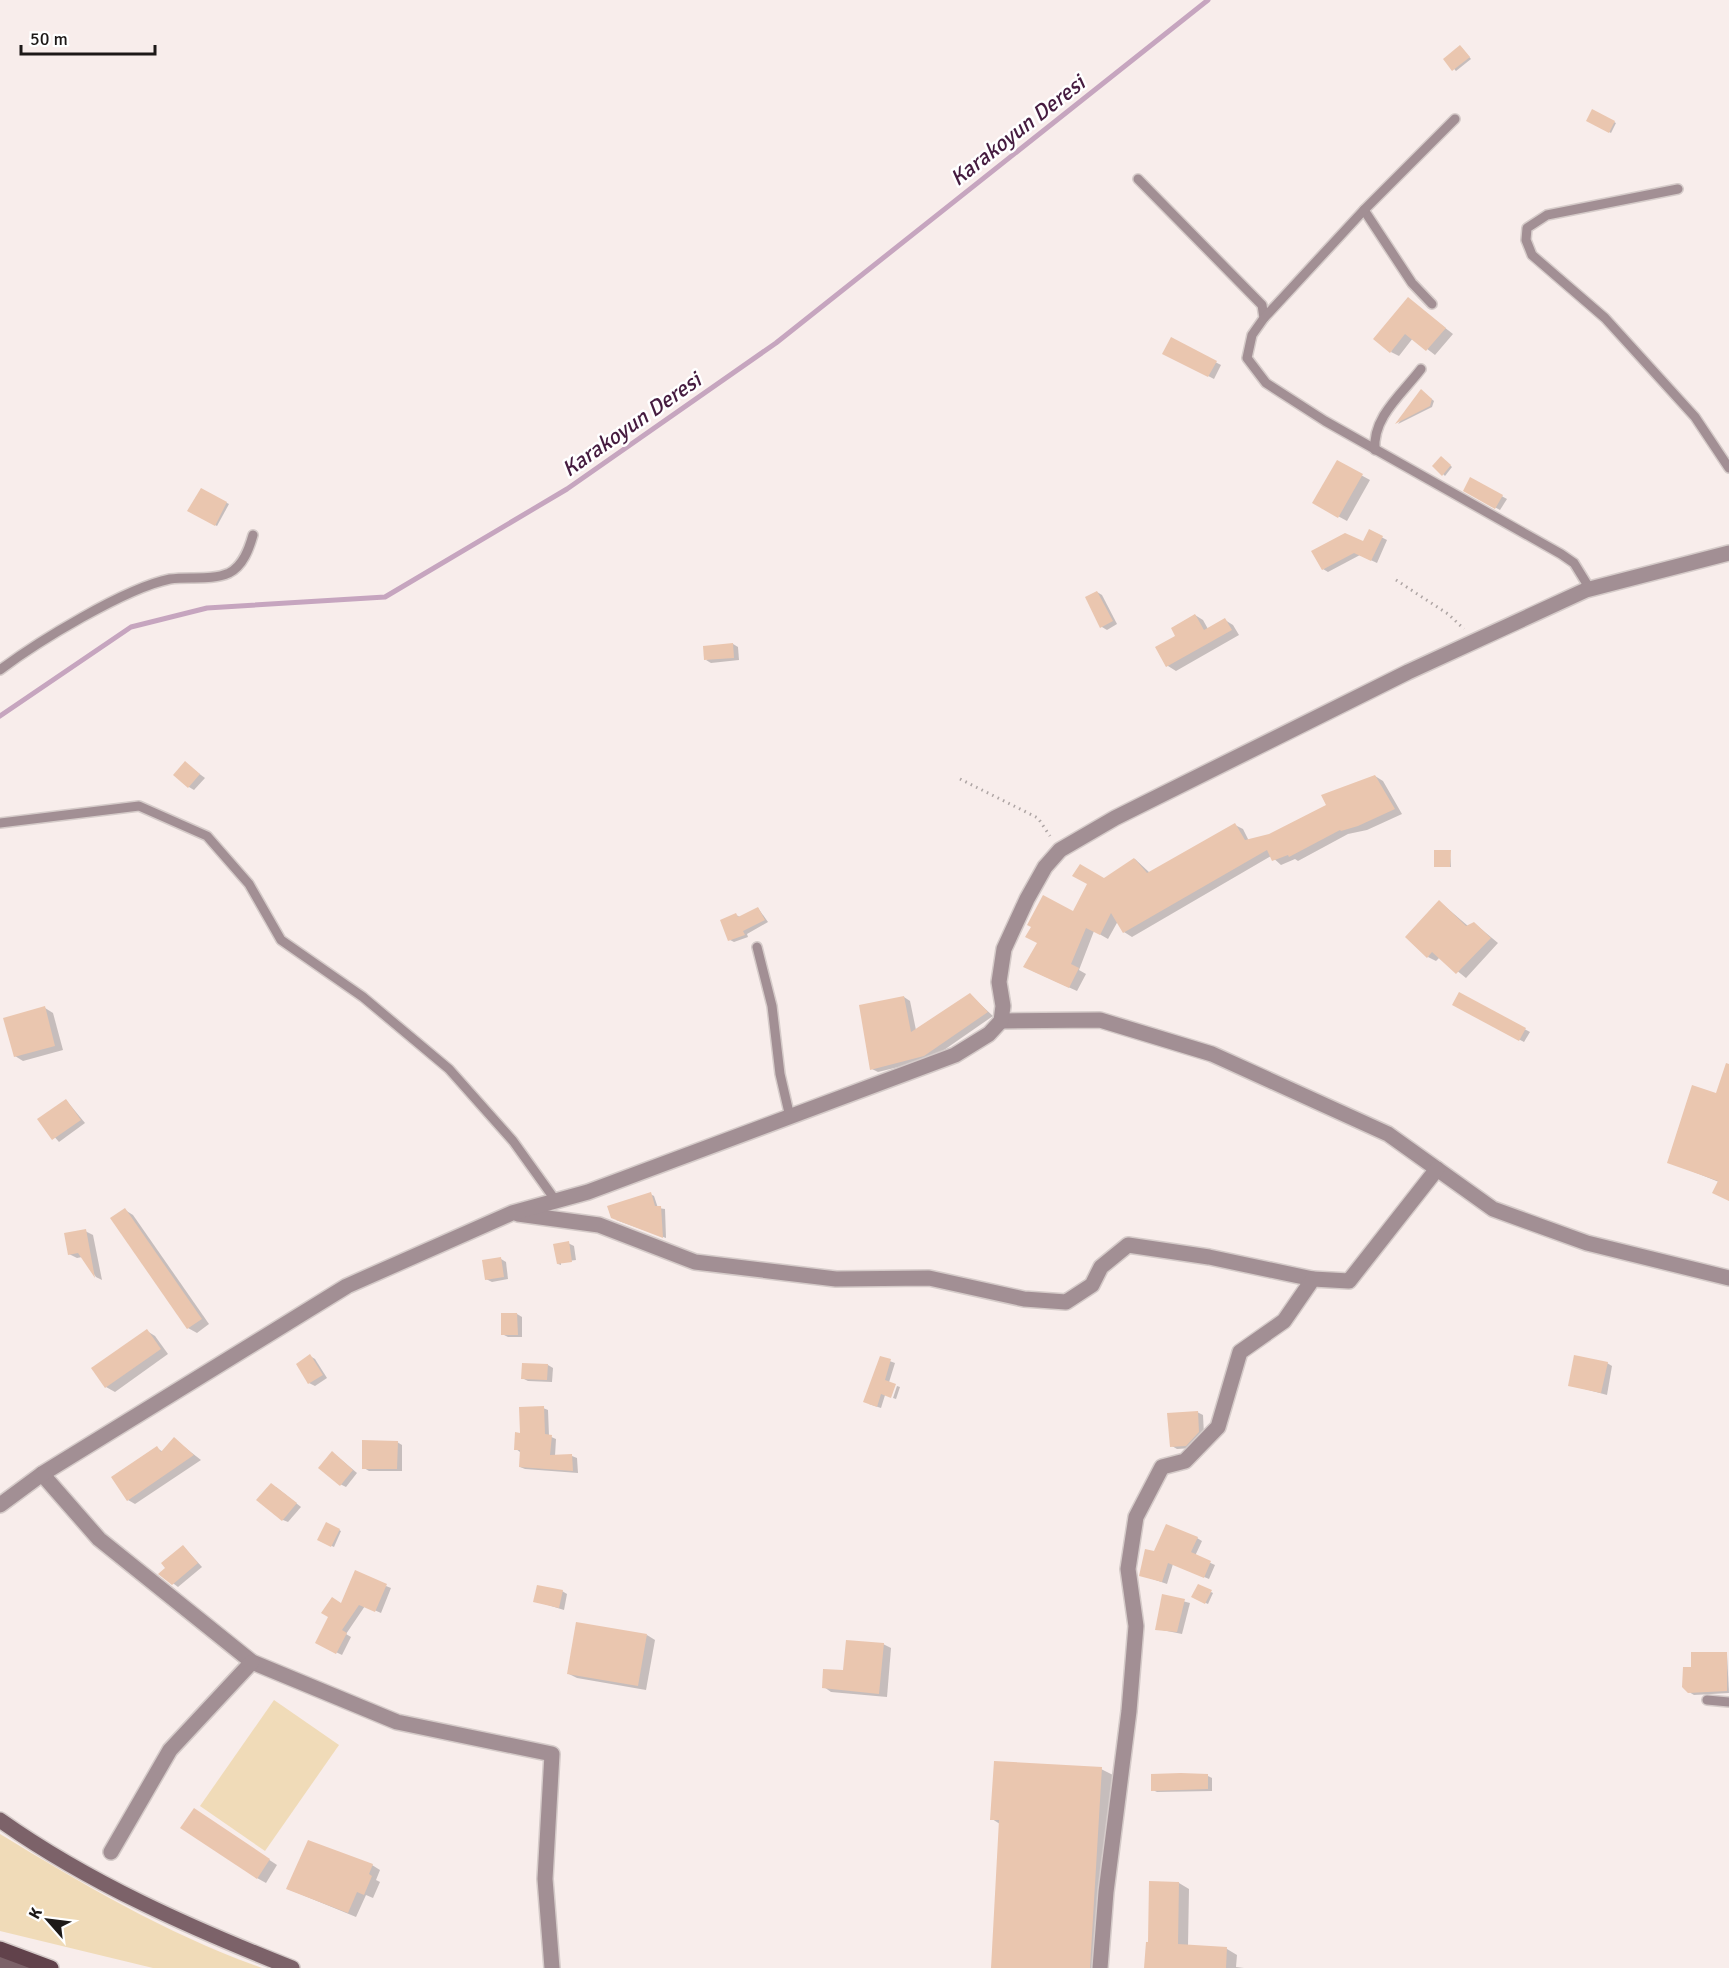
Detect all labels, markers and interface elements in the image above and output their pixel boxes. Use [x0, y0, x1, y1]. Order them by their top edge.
scale bar [21, 18, 154, 56]
text: 50 m [30, 28, 68, 50]
water label: Karakoyun Deresi [944, 68, 1092, 191]
water label: Karakoyun Deresi [556, 365, 708, 482]
north arrow [18, 1890, 78, 1950]
text: K [24, 1904, 47, 1923]

